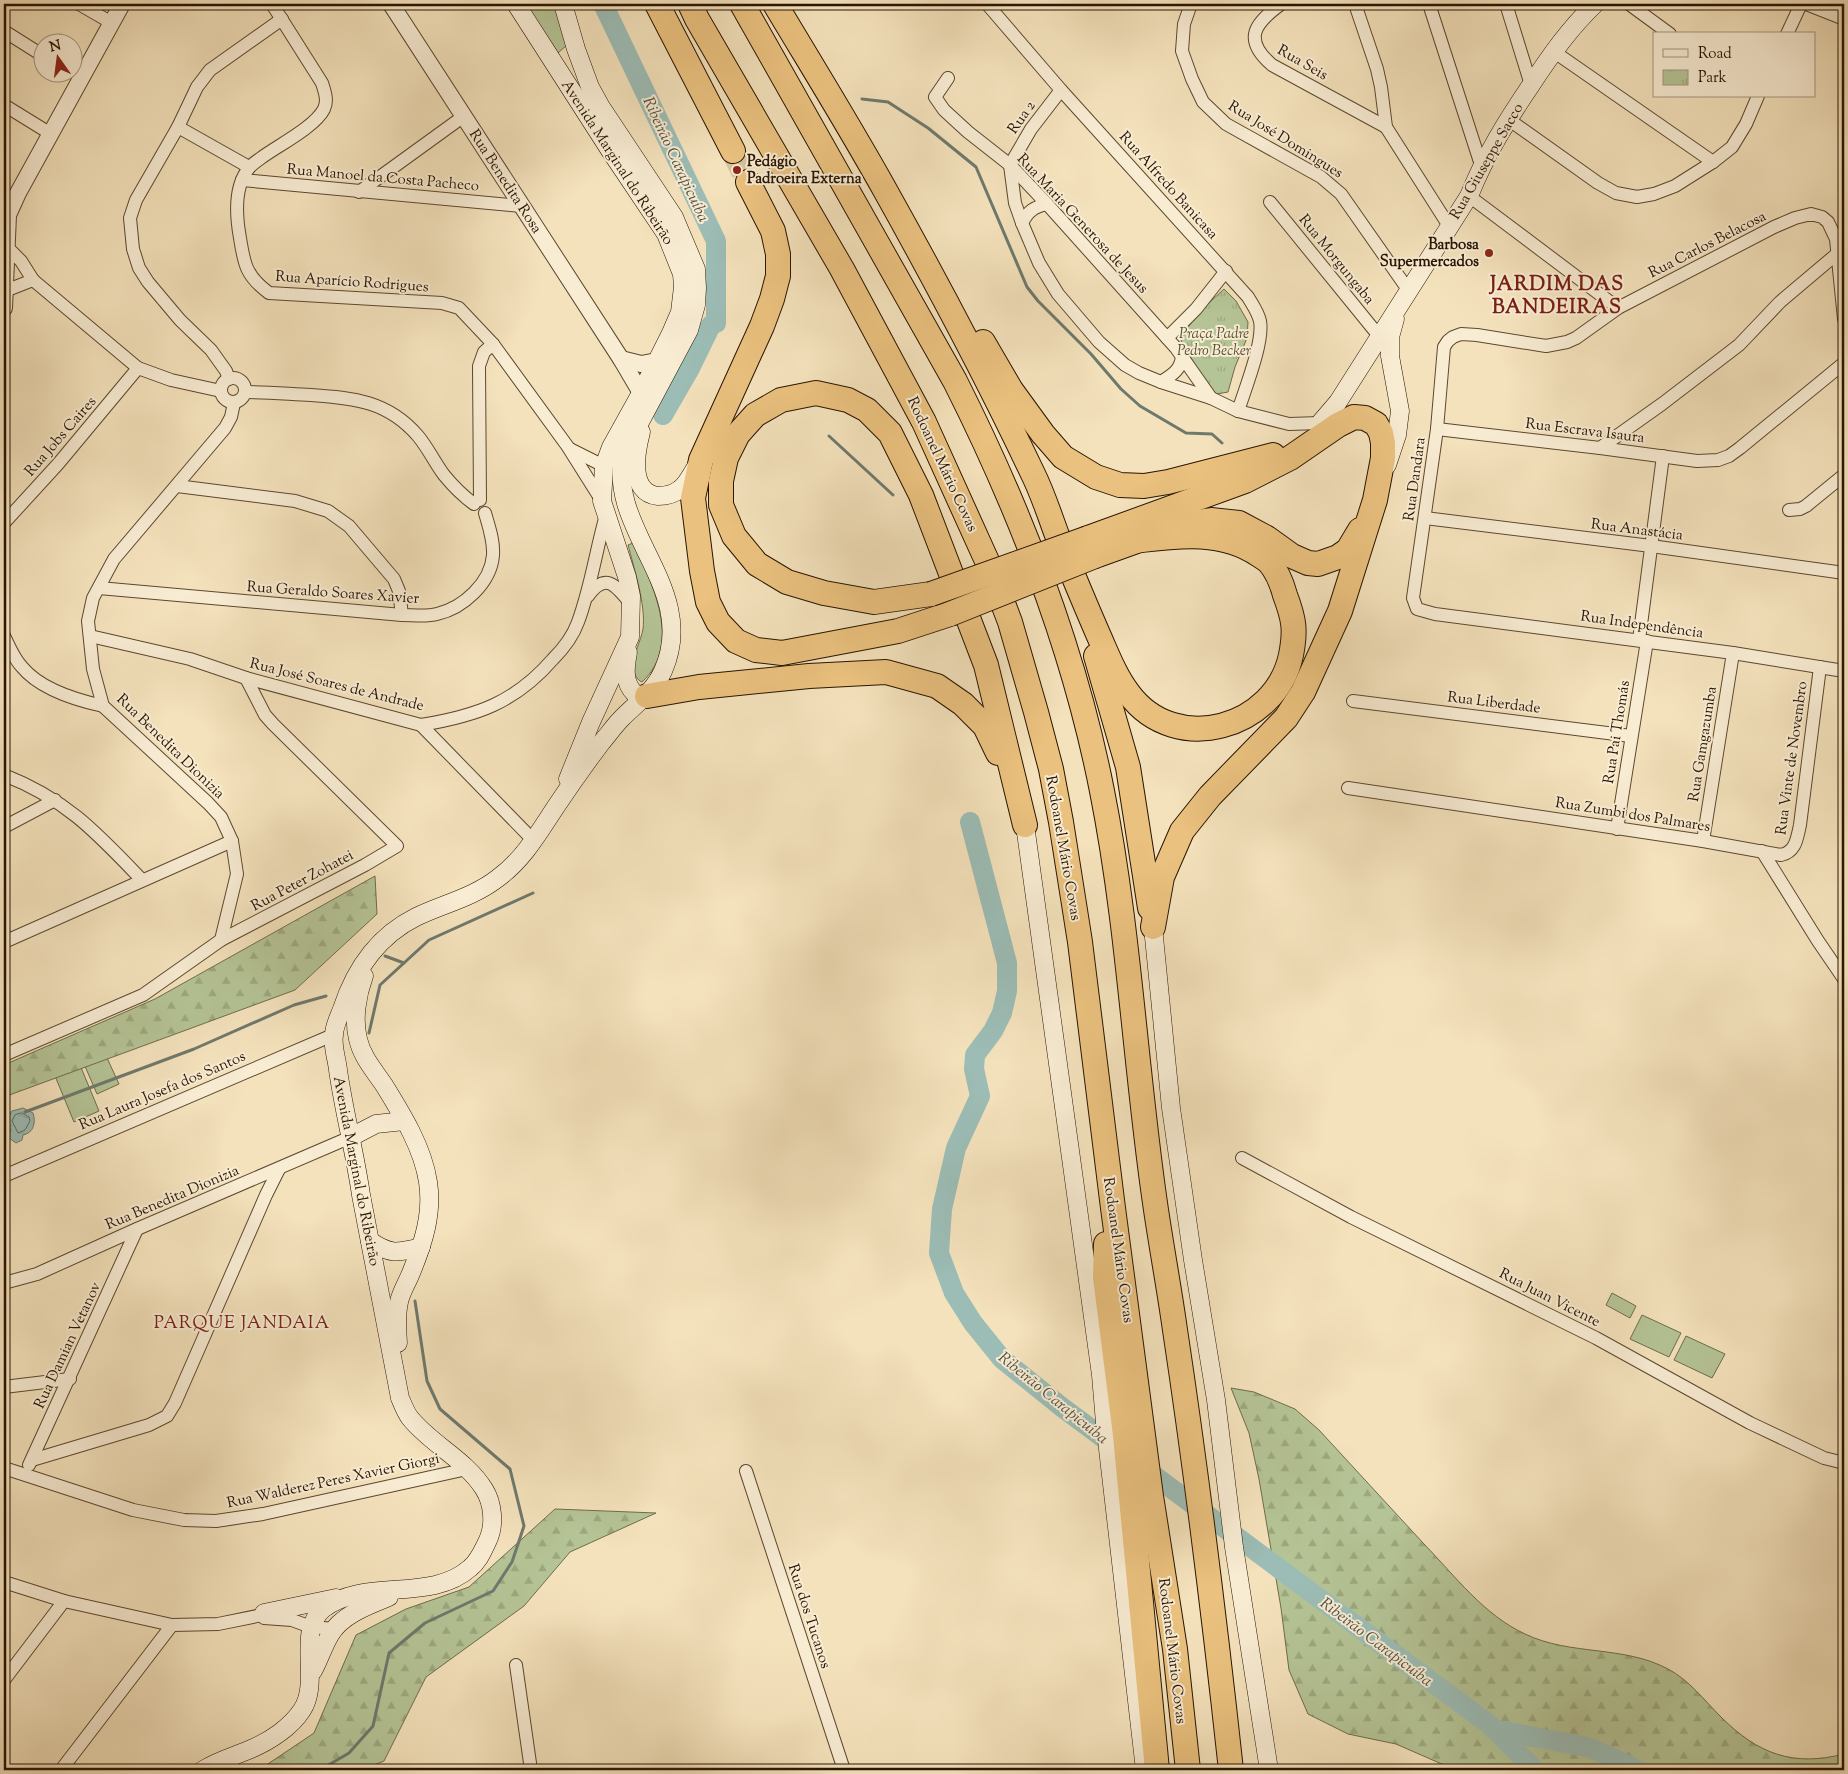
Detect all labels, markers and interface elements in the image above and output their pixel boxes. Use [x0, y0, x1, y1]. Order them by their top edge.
north arrow [32, 32, 82, 82]
legend [1653, 32, 1816, 98]
text: N [47, 36, 63, 58]
street label: Rua Seis [1273, 40, 1331, 86]
text: Road [1698, 44, 1732, 65]
text: Park [1698, 68, 1727, 89]
street label: Avenida Marginal do Ribeirão [555, 76, 678, 249]
water label: Ribeirão Carapicuíba [636, 94, 714, 226]
street label: Rua José Domingues [1224, 96, 1347, 184]
street label: Rua 2 [1003, 97, 1041, 139]
street label: Rua Giuseppe Sacco [1445, 100, 1529, 224]
street label: Rua Benedita Rosa [463, 126, 546, 238]
street label: Rua Alfredo Banicasa [1114, 127, 1222, 245]
street label: Rua Maria Generosa de Jesus [1011, 149, 1153, 299]
place label: Pedágio Padroeira Externa [747, 152, 862, 190]
street label: Rua Manoel da Costa Pacheco [286, 160, 480, 197]
marker: Pedágio Padroeira Externa [731, 164, 743, 176]
street label: Rua Carlos Belacosa [1645, 207, 1770, 284]
street label: Rua Morgungaba [1293, 210, 1379, 309]
place label: Barbosa Supermercados [1380, 235, 1479, 273]
marker: Barbosa Supermercados [1483, 247, 1495, 259]
street label: Rua Aparício Rodrigues [274, 267, 429, 298]
district label: JARDIM DAS BANDEIRAS [1488, 271, 1624, 323]
park label: Praça Padre Pedro Becker [1177, 324, 1252, 362]
street label: Rua Jobs Caires [20, 392, 102, 482]
street label: Rodoanel Mário Covas [901, 394, 982, 536]
street label: Rua Escrava Isaura [1524, 414, 1646, 449]
street label: Rua Dandara [1399, 436, 1432, 522]
street label: Rua Anastácia [1590, 514, 1684, 547]
street label: Rua Geraldo Soares Xavier [246, 577, 420, 610]
street label: Rua Independência [1579, 606, 1705, 645]
street label: Rua José Soares de Andrade [247, 654, 426, 717]
street label: Rua Pai Thomás [1599, 679, 1636, 785]
street label: Rua Vinte de Novembro [1771, 680, 1814, 837]
street label: Rua Gamgazumba [1684, 685, 1723, 803]
street label: Rua Liberdade [1446, 687, 1542, 720]
street label: Rua Benedita Dionizia [111, 690, 229, 804]
street label: Rodoanel Mário Covas [1039, 774, 1086, 922]
street label: Rua Zumbi dos Palmares [1554, 793, 1712, 838]
street label: Rua Peter Zohatei [248, 845, 358, 917]
street label: Rua Laura Josefa dos Santos [76, 1047, 249, 1136]
street label: Avenida Marginal do Ribeirão [327, 1075, 384, 1268]
street label: Rua Benedita Dionizia [102, 1161, 243, 1236]
street label: Rodoanel Mário Covas [1097, 1176, 1138, 1324]
street label: Rua Juan Vicente [1495, 1264, 1604, 1333]
street label: Rua Damian Vetanov [30, 1279, 107, 1412]
district label: PARQUE JANDAIA [154, 1311, 330, 1337]
water label: Ribeirão Carapicuíba [992, 1347, 1112, 1451]
street label: Rua Walderez Peres Xavier Giorgi [225, 1449, 442, 1514]
street label: Rua dos Tucanos [782, 1561, 835, 1672]
street label: Rodoanel Mário Covas [1152, 1577, 1191, 1725]
water label: Ribeirão Carapicuíba [1314, 1593, 1437, 1693]

